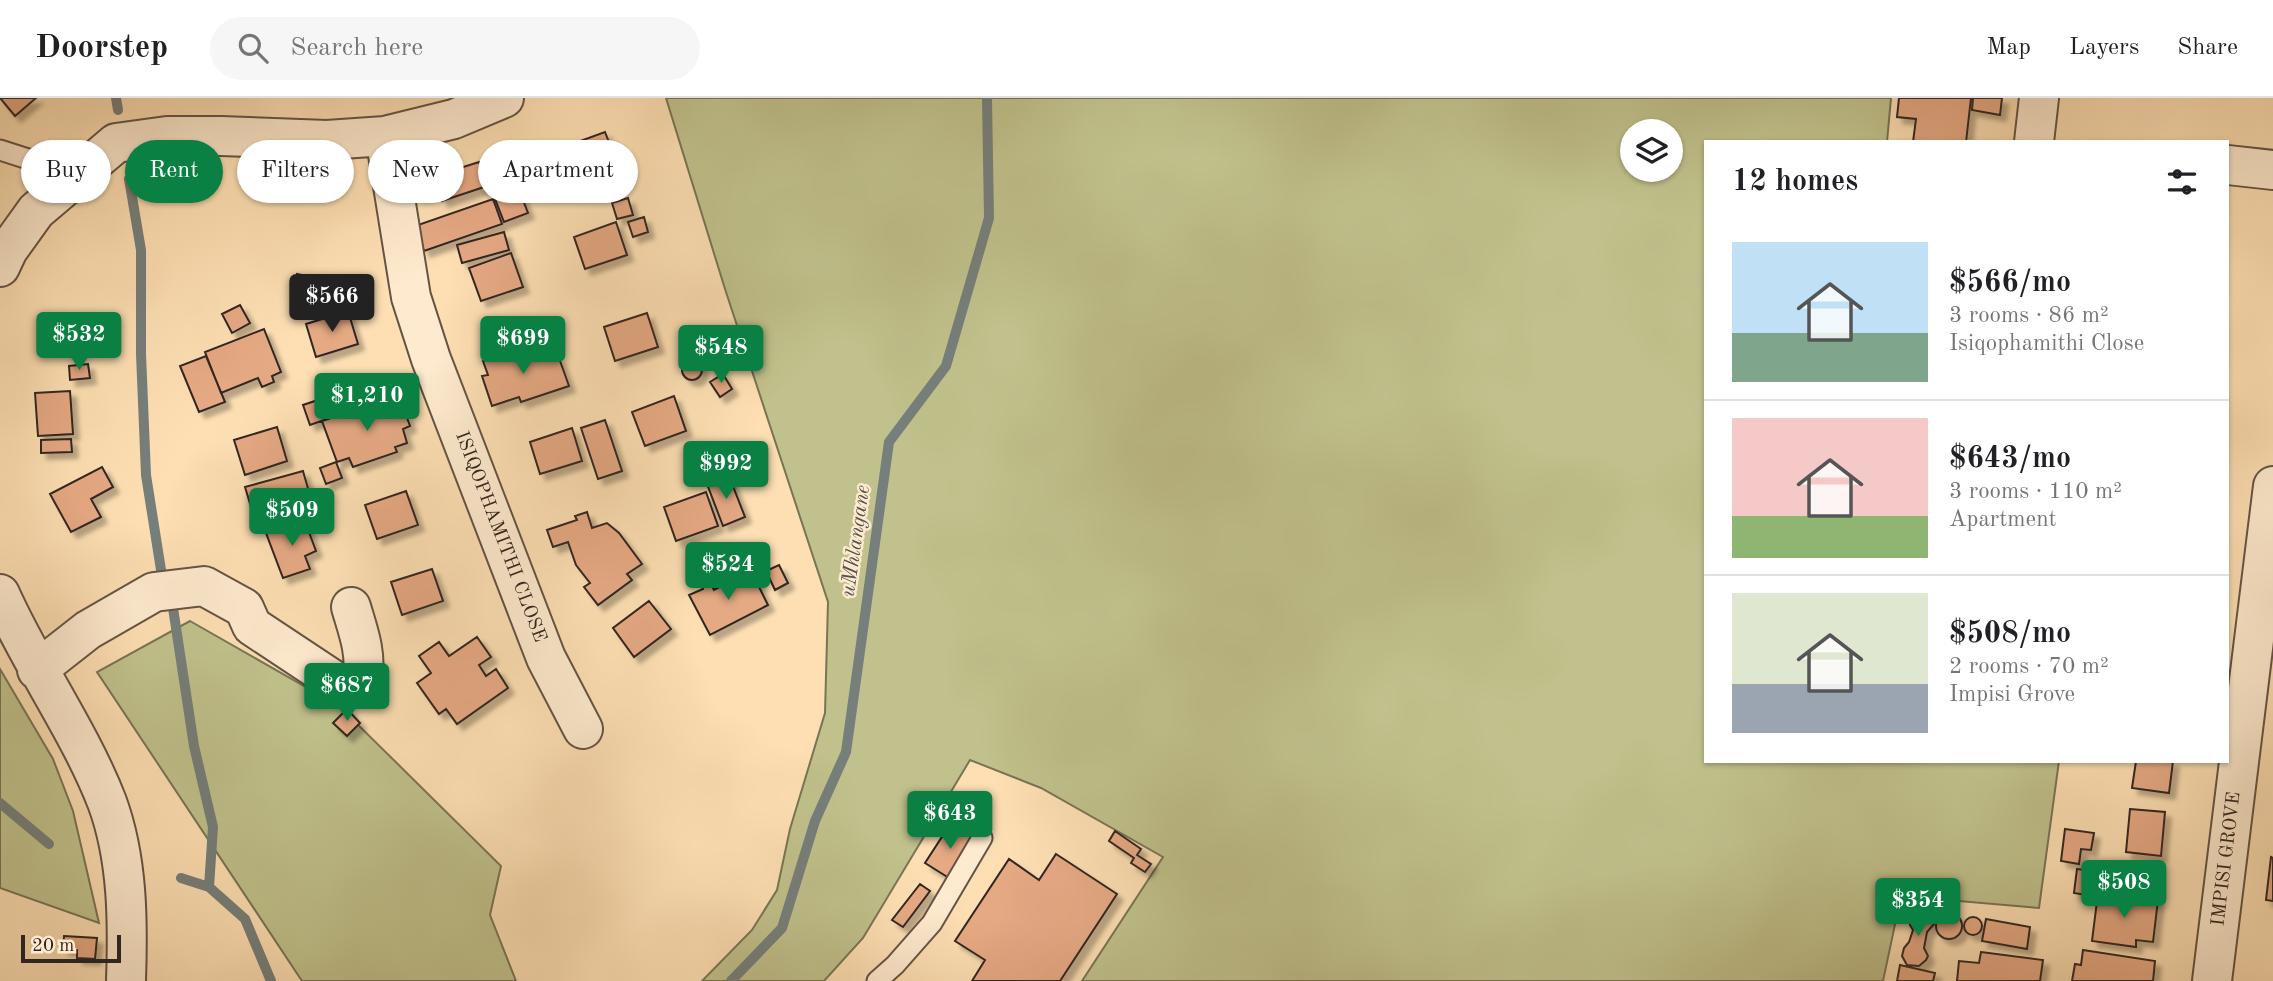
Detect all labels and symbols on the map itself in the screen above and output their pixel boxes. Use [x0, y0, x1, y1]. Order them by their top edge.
pin: $566 [291, 274, 373, 334]
pin: $532 [38, 313, 120, 372]
pin: $699 [482, 316, 564, 376]
pin: $548 [680, 326, 762, 385]
pin: $1,210 [310, 374, 424, 433]
street label: ISIQOPHAMITHI CLOSE [451, 429, 549, 645]
pin: $992 [685, 442, 767, 501]
water label: uMhlangane [838, 484, 874, 598]
pin: $509 [251, 489, 333, 548]
pin: $524 [687, 542, 769, 602]
pin: $687 [306, 664, 388, 723]
street label: IMPISI GROVE [2209, 791, 2245, 927]
pin: $643 [909, 792, 991, 851]
pin: $508 [2083, 860, 2165, 920]
pin: $354 [1877, 878, 1959, 938]
scale bar [21, 932, 121, 964]

